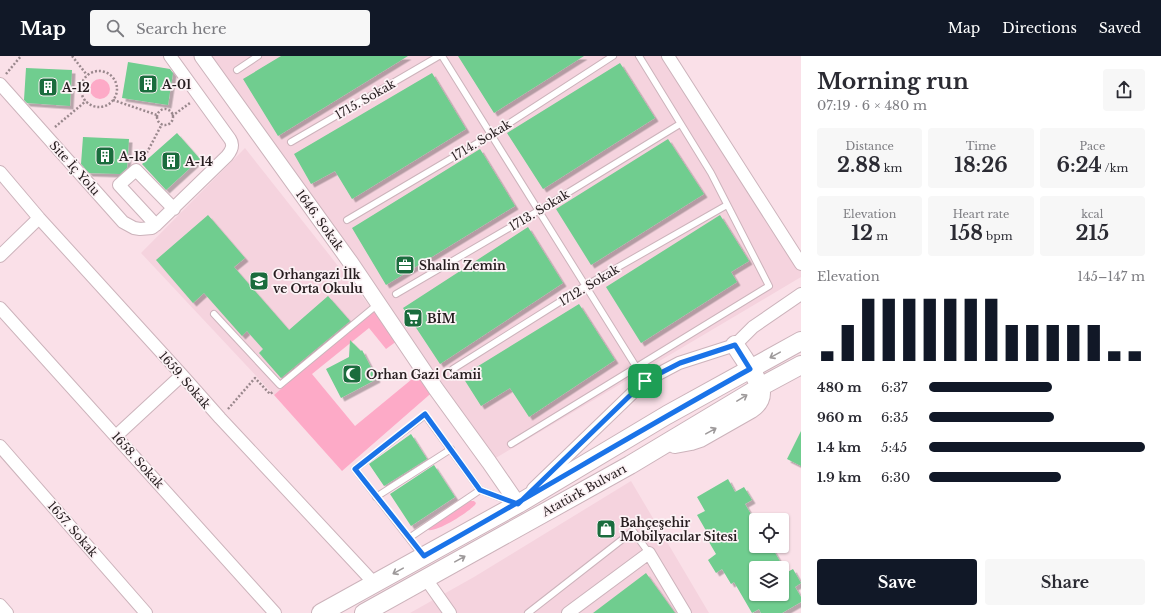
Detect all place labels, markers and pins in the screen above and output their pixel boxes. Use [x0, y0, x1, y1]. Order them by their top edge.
building icon: A-01 [137, 73, 159, 95]
building icon: A-12 [37, 76, 59, 98]
place label: A-01 [161, 77, 191, 92]
place label: A-12 [61, 80, 90, 95]
building icon: A-13 [94, 145, 116, 167]
place label: A-13 [118, 149, 147, 164]
building icon: A-14 [160, 150, 182, 172]
place label: A-14 [184, 154, 213, 169]
office icon: Shalin Zemin [394, 254, 416, 276]
place label: Shalin Zemin [419, 258, 506, 273]
place label: Orhangazi İlk ve Orta Okulu [273, 266, 363, 296]
school or university icon: Orhangazi İlk ve Orta Okulu [248, 270, 270, 292]
supermarket icon: BİM [402, 307, 424, 329]
place label: BİM [427, 310, 456, 326]
mosque icon: Orhan Gazi Camii [341, 363, 363, 385]
pin [628, 364, 662, 398]
place label: Orhan Gazi Camii [366, 367, 482, 382]
place label: Bahçeşehir Mobilyacılar Sitesi [620, 515, 738, 544]
shop icon: Bahçeşehir Mobilyacılar Sitesi [595, 518, 617, 540]

